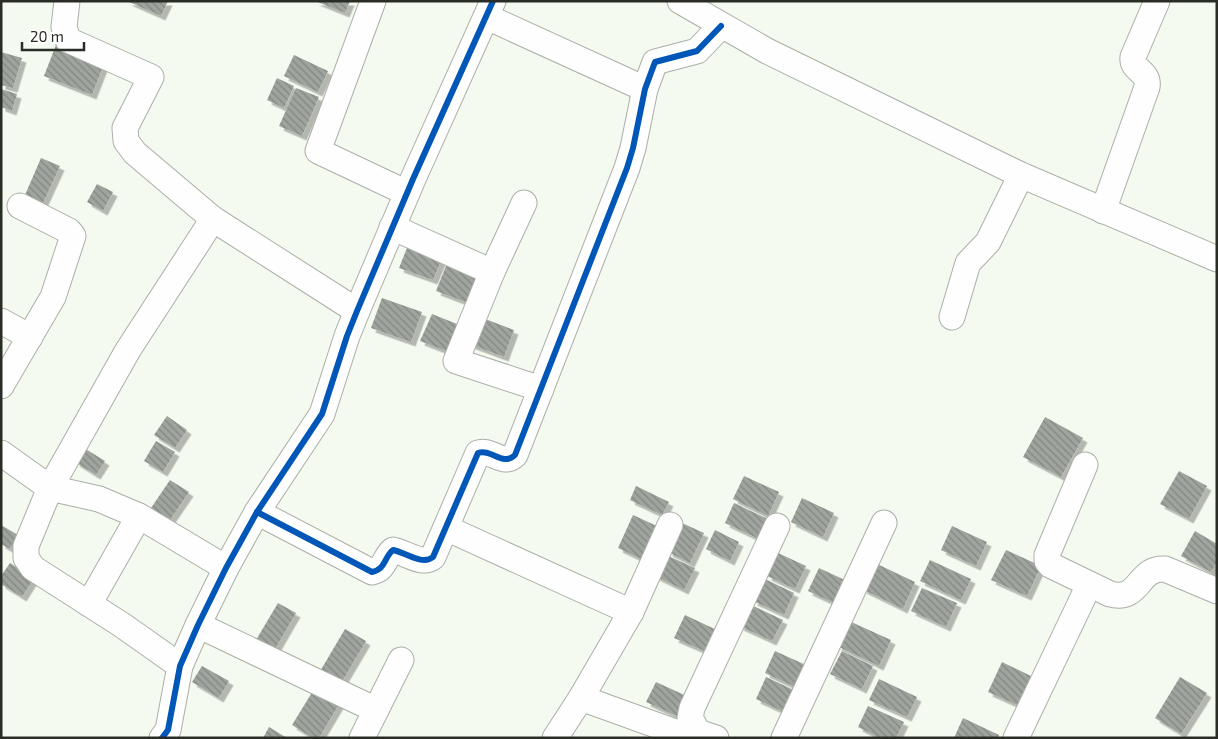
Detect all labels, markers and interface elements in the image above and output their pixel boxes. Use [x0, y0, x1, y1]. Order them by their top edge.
scale bar [22, 20, 85, 52]
text: 20 m [30, 27, 64, 45]

